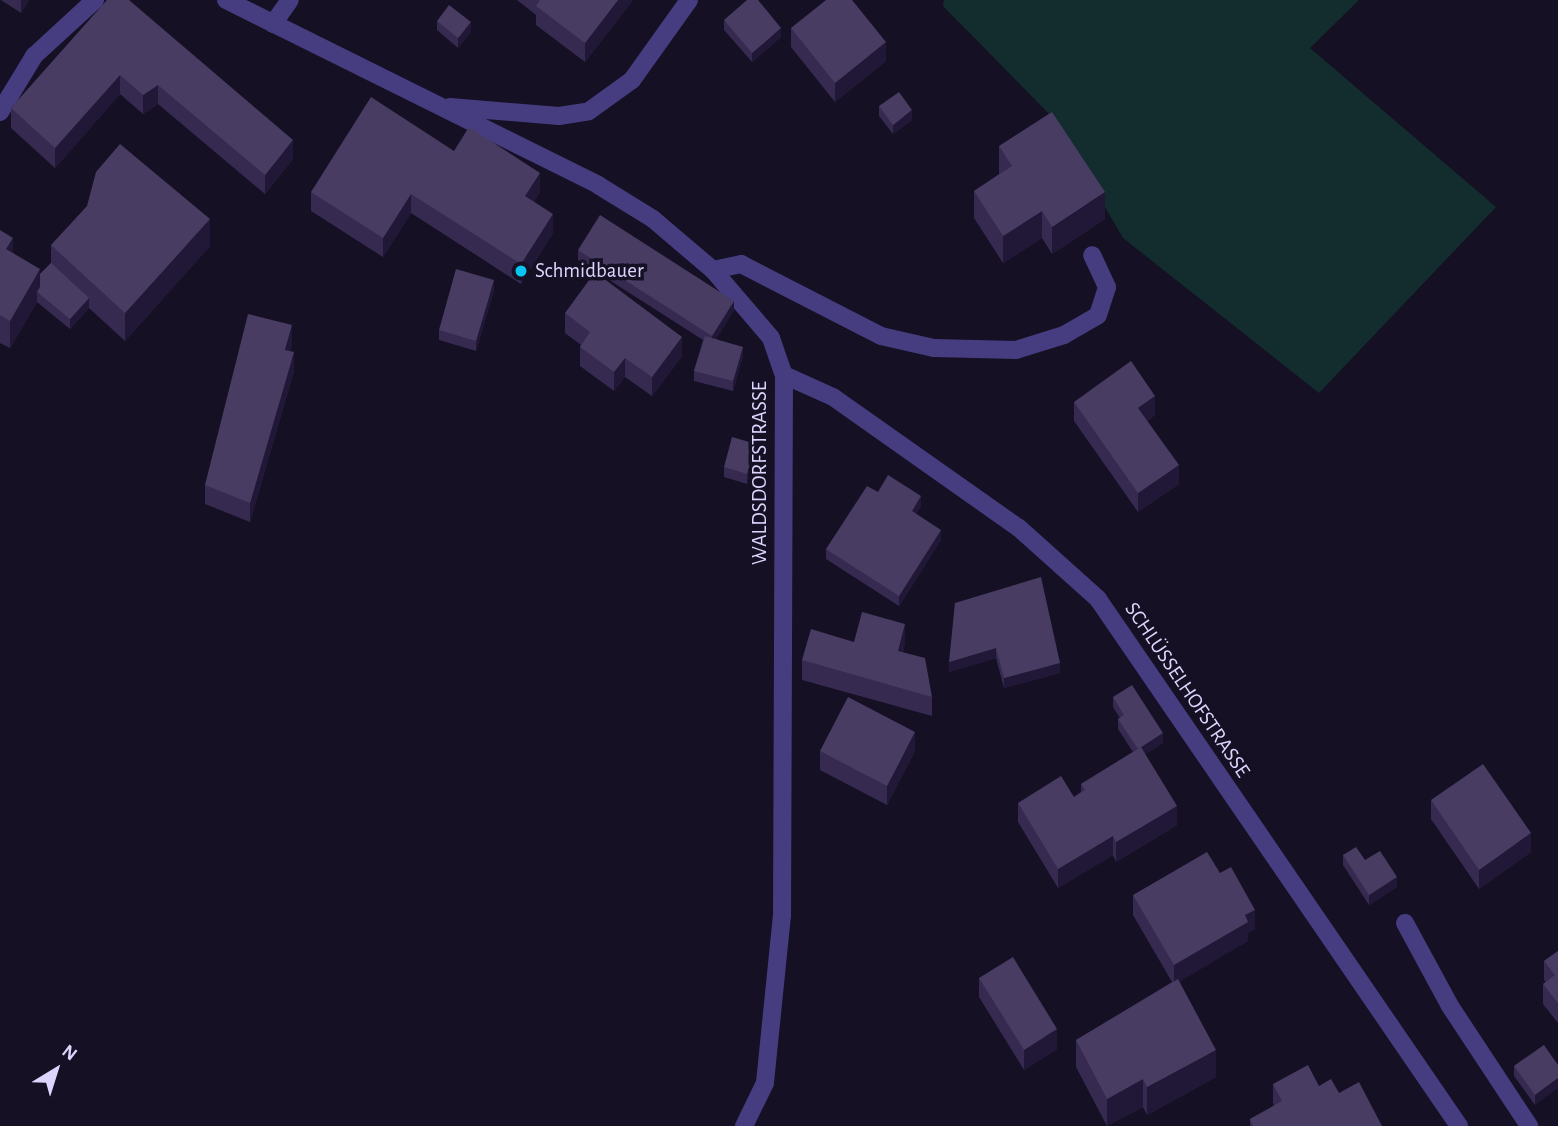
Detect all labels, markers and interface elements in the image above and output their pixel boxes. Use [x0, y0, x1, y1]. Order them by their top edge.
place label: Schmidbauer [535, 258, 644, 284]
marker: Schmidbauer [513, 263, 529, 279]
street label: WALDSDORFSTRASSE [747, 381, 773, 565]
street label: SCHLÜSSELHOFSTRASSE [1119, 598, 1255, 782]
north arrow [21, 1035, 91, 1105]
text: N [58, 1042, 80, 1065]

